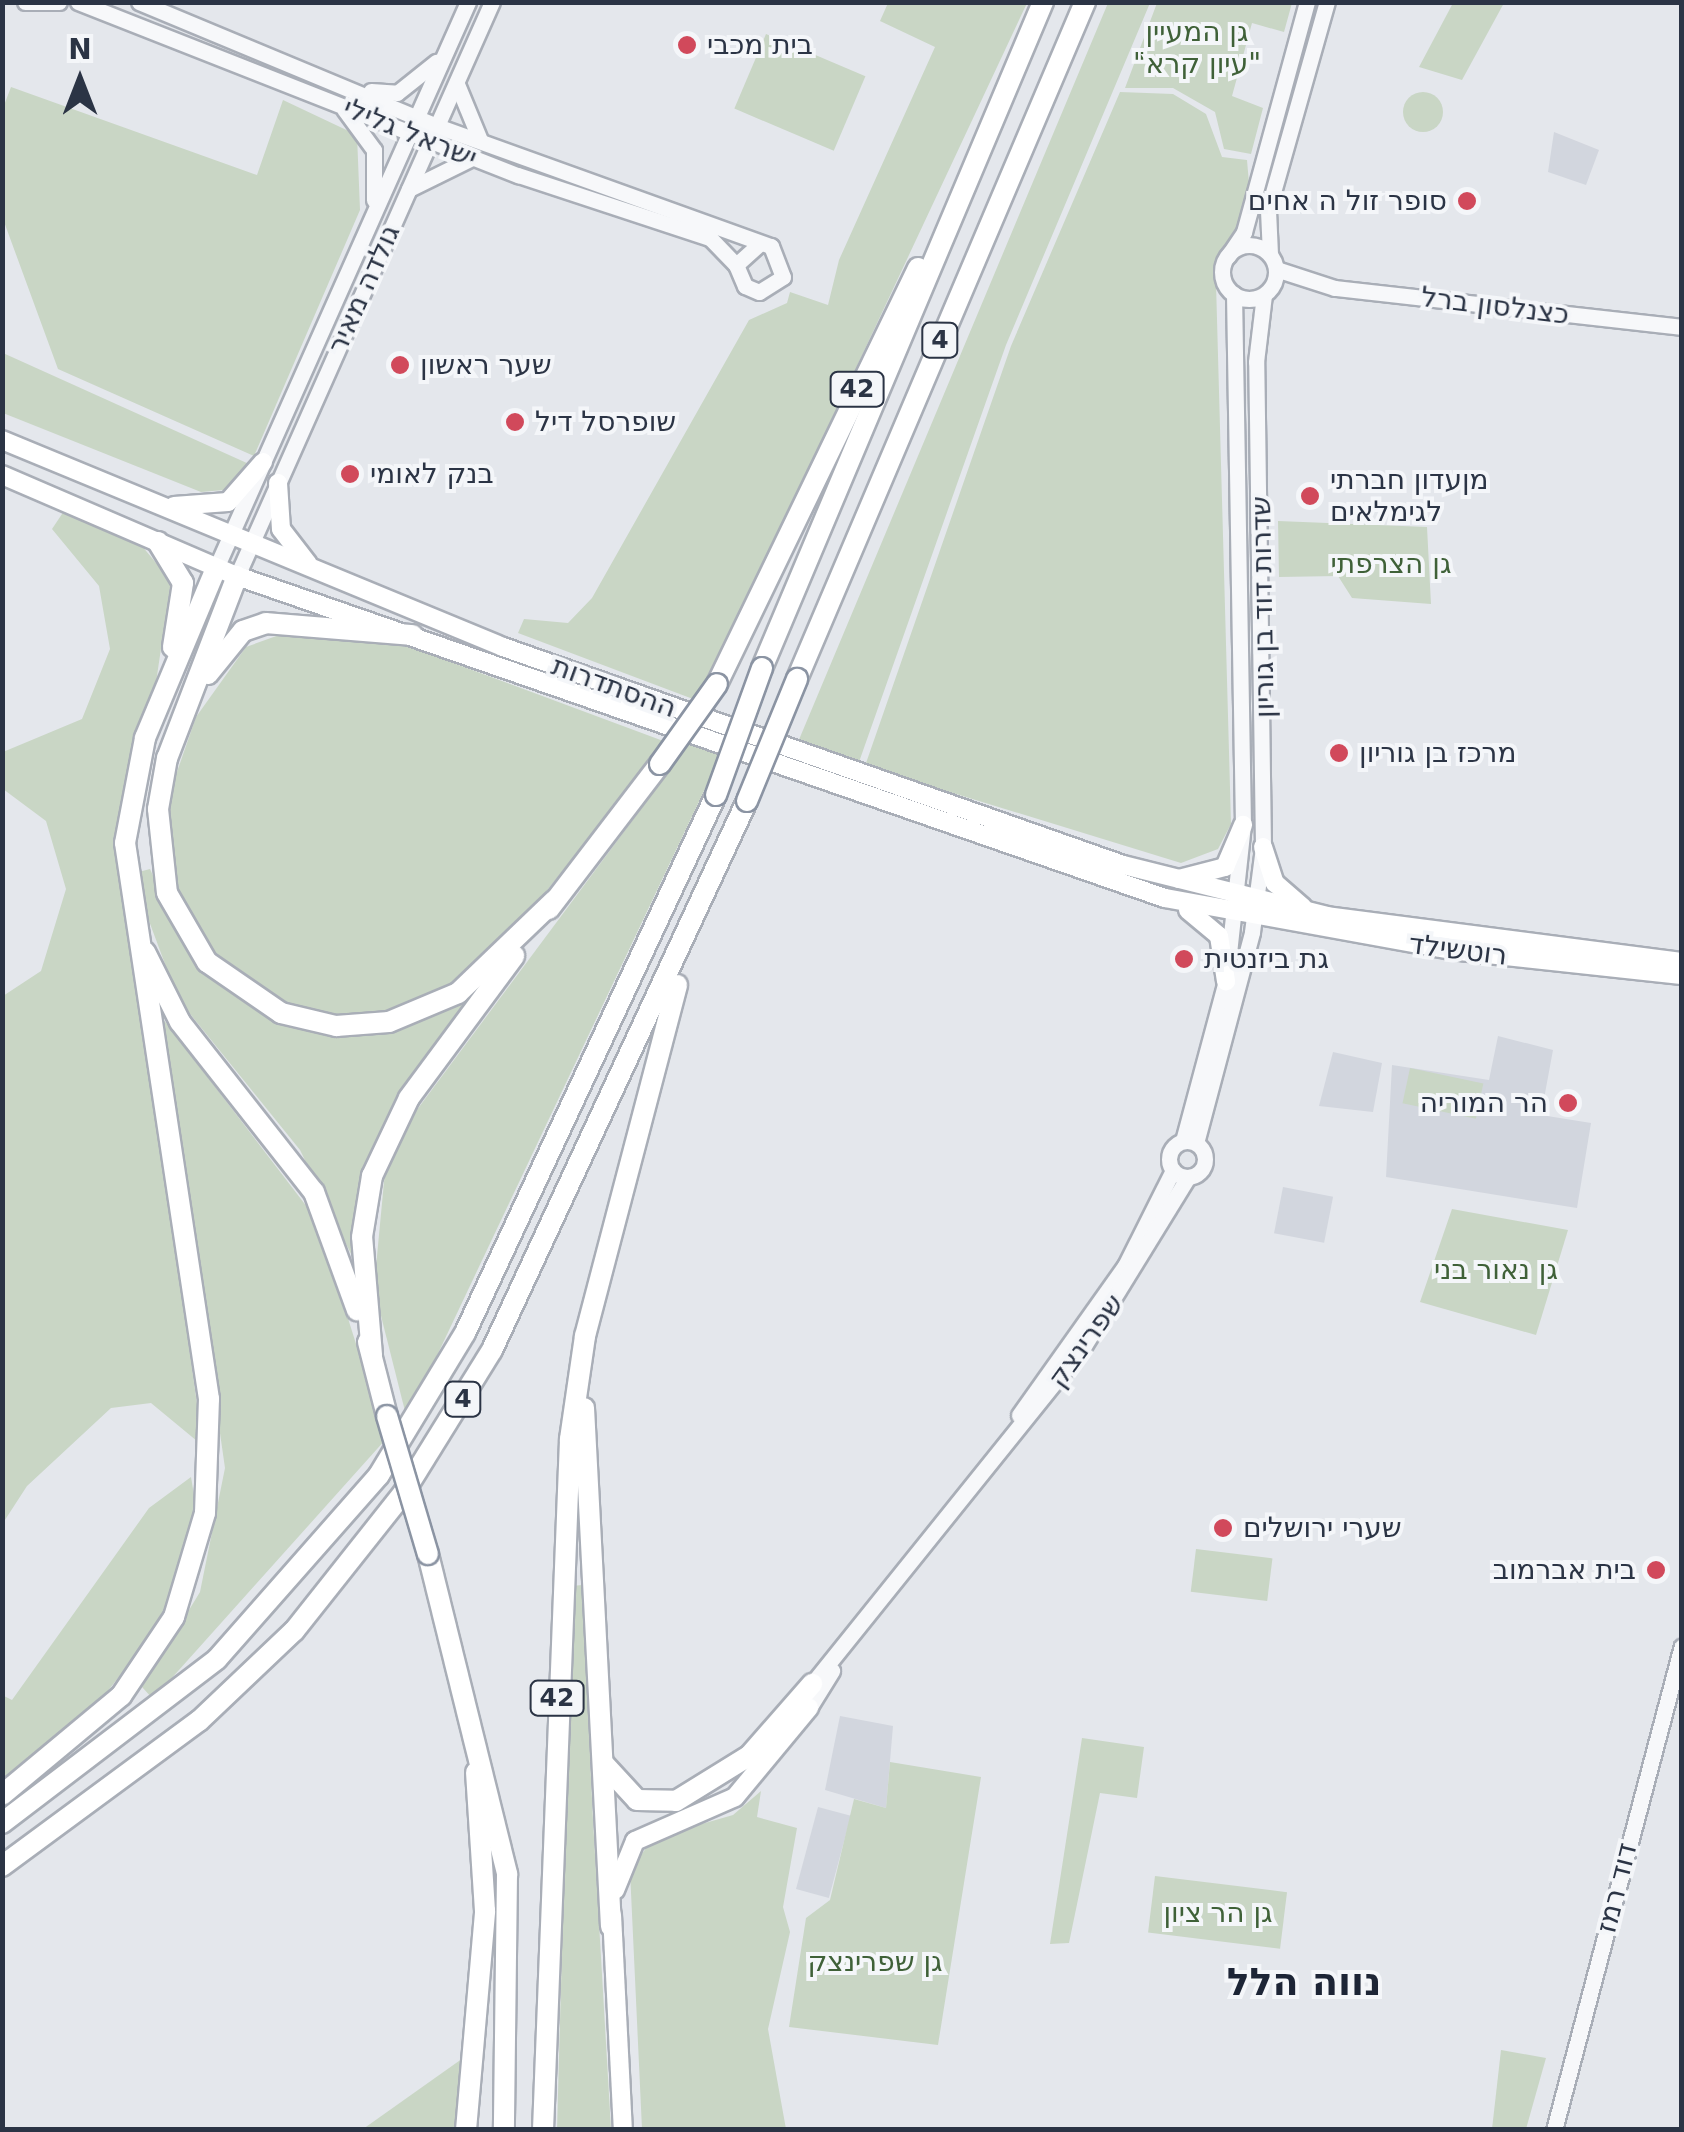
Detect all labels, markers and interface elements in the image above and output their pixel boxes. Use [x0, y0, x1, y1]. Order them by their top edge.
park label: גן המעיין "עיון קרא" [1133, 15, 1261, 81]
place label: בית מכבי [707, 28, 813, 62]
north arrow [30, 30, 130, 130]
text: N [68, 33, 92, 66]
marker: בית מכבי [676, 34, 698, 56]
street label: ישראל גלילי [338, 91, 482, 175]
place label: סופר זול ה אחים [1248, 184, 1447, 218]
marker: סופר זול ה אחים [1456, 190, 1478, 212]
street label: גולדה מאיר [321, 219, 407, 359]
street label: כצנלסון ברל [1419, 280, 1571, 332]
road number: 4 [920, 320, 960, 360]
place label: שער ראשון [420, 348, 552, 382]
marker: שער ראשון [389, 354, 411, 376]
road number: 42 [830, 369, 884, 409]
place label: שופרסל דיל [535, 405, 676, 439]
marker: שופרסל דיל [504, 411, 526, 433]
place label: בנק לאומי [370, 457, 494, 491]
marker: בנק לאומי [339, 463, 361, 485]
place label: מןעדון חברתי לגימלאים [1330, 463, 1489, 529]
marker: מןעדון חברתי לגימלאים [1299, 485, 1321, 507]
street label: שדרות דוד בן גוריון [1244, 496, 1282, 718]
park label: גן הצרפתי [1331, 547, 1451, 581]
street label: ההסתדרות [547, 649, 681, 725]
place label: מרכז בן גוריון [1359, 736, 1516, 770]
marker: מרכז בן גוריון [1328, 742, 1350, 764]
street label: רוטשילד [1407, 927, 1509, 973]
place label: גת ביזנטית [1204, 942, 1329, 976]
marker: גת ביזנטית [1173, 948, 1195, 970]
place label: הר המוריה [1420, 1086, 1548, 1120]
marker: הר המוריה [1557, 1092, 1579, 1114]
park label: גן נאור בני [1434, 1253, 1558, 1287]
street label: שפרינצק [1041, 1288, 1131, 1394]
road number: 4 [443, 1379, 483, 1419]
place label: שערי ירושלים [1243, 1511, 1402, 1545]
marker: שערי ירושלים [1212, 1517, 1234, 1539]
place label: בית אברמוב [1493, 1553, 1636, 1587]
marker: בית אברמוב [1645, 1559, 1667, 1581]
road number: 42 [530, 1678, 584, 1718]
street label: דוד רמז [1590, 1839, 1644, 1937]
park label: גן הר ציון [1163, 1896, 1273, 1930]
park label: גן שפרינצק [807, 1945, 943, 1979]
district label: נווה הלל [1227, 1960, 1381, 2006]

